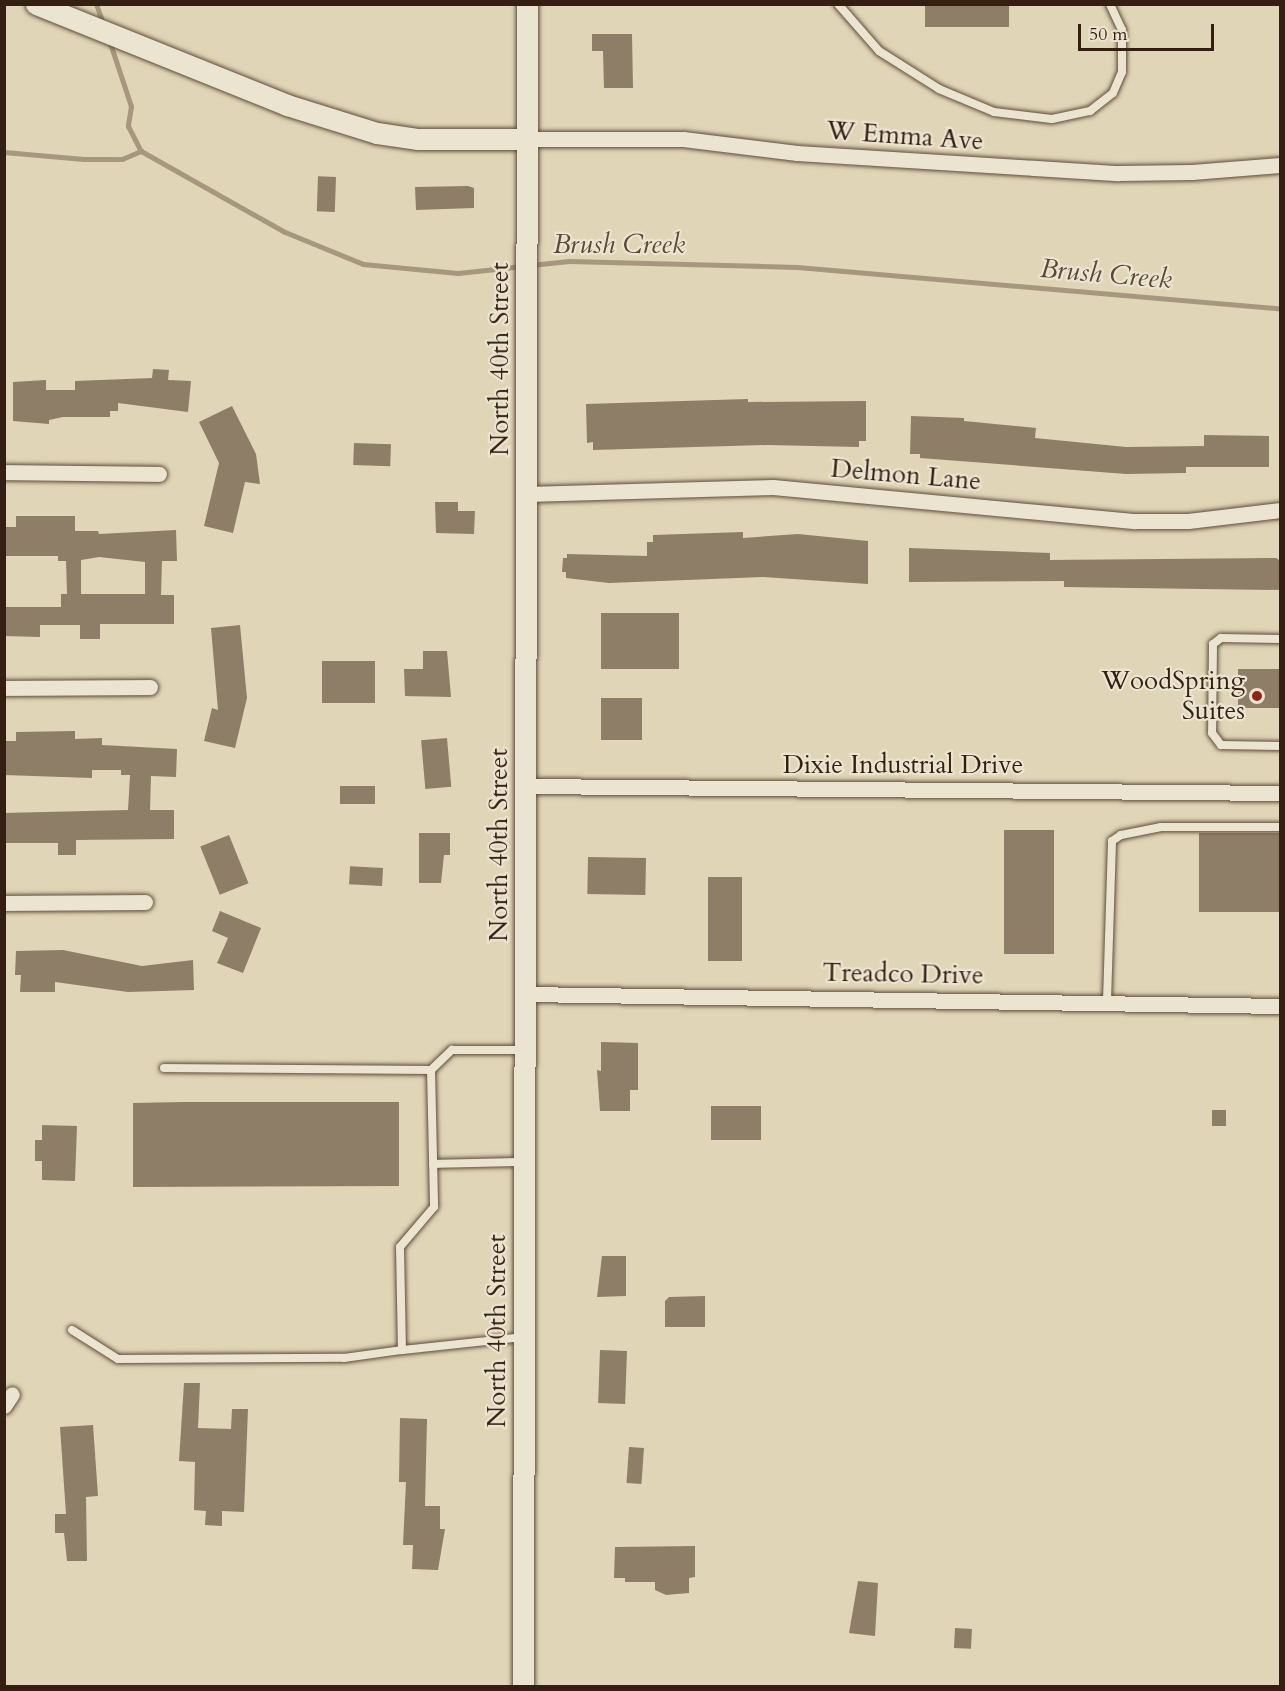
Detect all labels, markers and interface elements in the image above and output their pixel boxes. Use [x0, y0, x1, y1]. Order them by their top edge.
scale bar [1081, 12, 1218, 50]
text: 50 m [1089, 22, 1128, 47]
street label: W Emma Ave [825, 115, 985, 157]
water label: Brush Creek [553, 229, 685, 261]
water label: Brush Creek [1039, 252, 1173, 296]
street label: North 40th Street [484, 262, 516, 456]
street label: Delmon Lane [829, 453, 983, 497]
place label: WoodSpring Suites [1101, 665, 1245, 726]
marker: WoodSpring Suites [1250, 689, 1264, 703]
street label: North 40th Street [483, 748, 515, 942]
street label: Dixie Industrial Drive [783, 749, 1023, 781]
street label: Treadco Drive [822, 957, 984, 991]
street label: North 40th Street [481, 1234, 513, 1428]

